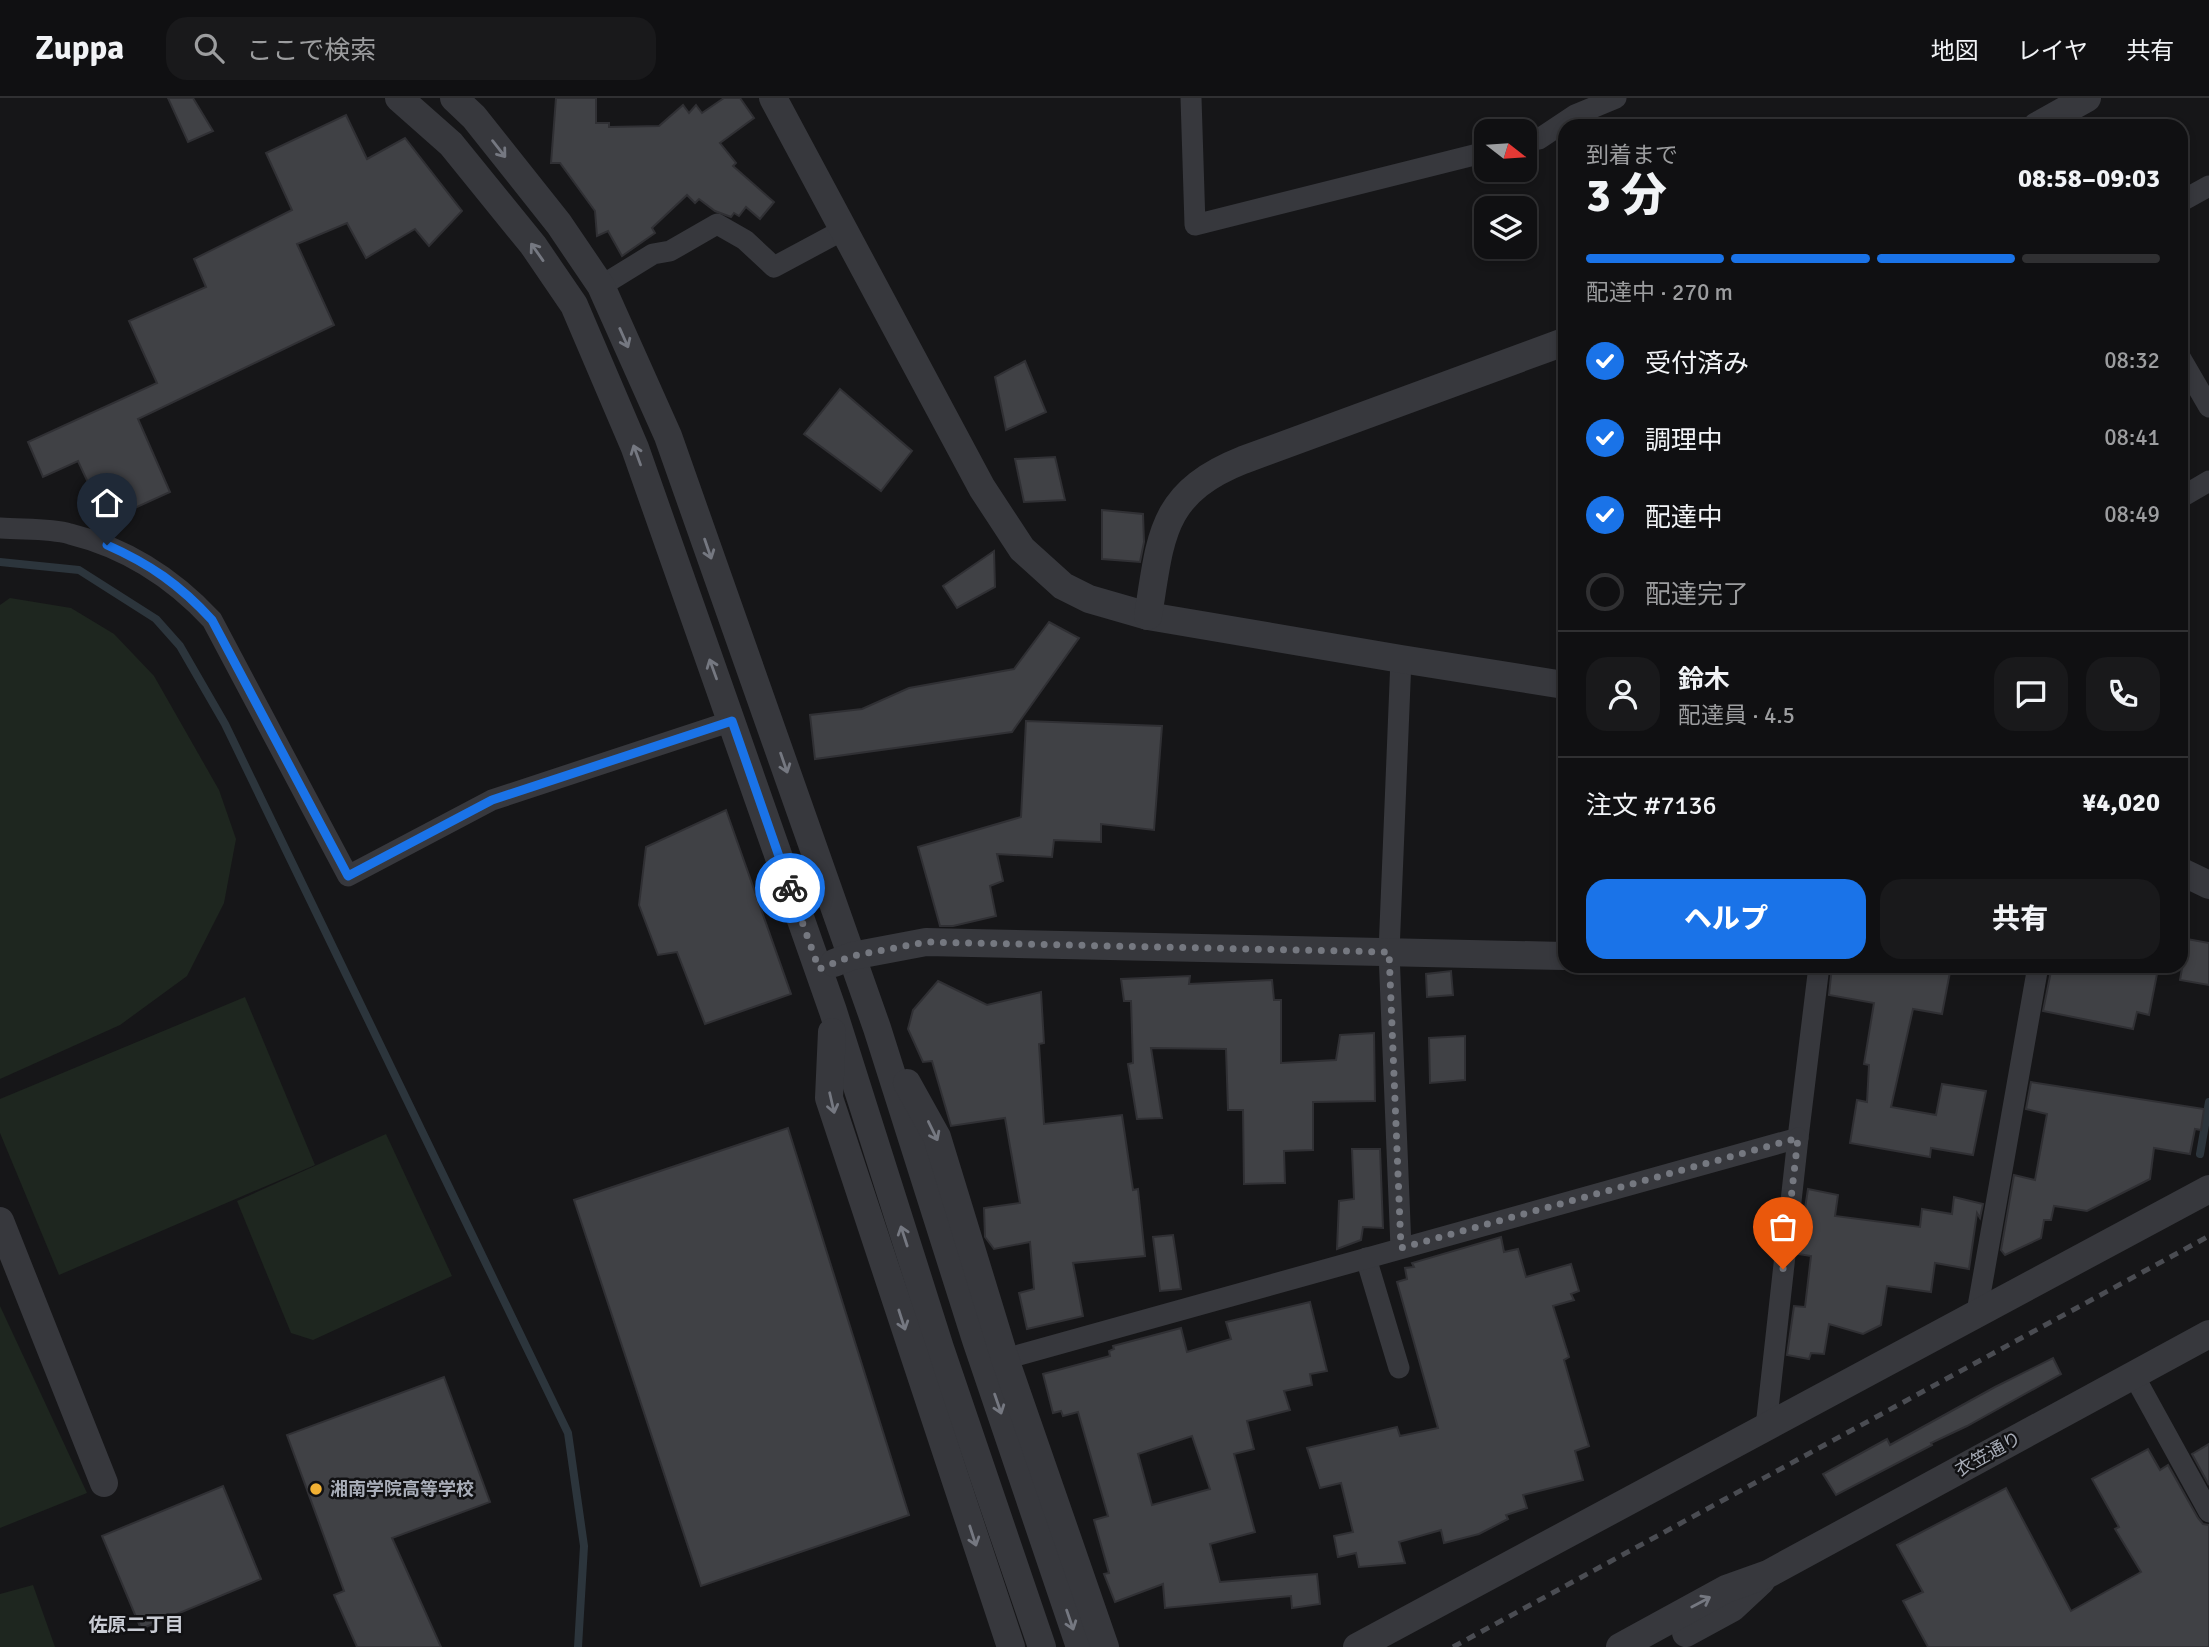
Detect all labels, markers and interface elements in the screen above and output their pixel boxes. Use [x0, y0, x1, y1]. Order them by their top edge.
search box [166, 17, 656, 80]
text: Zuppa [35, 28, 124, 69]
icon: search [190, 29, 228, 67]
text: ここで検索 [246, 35, 376, 67]
text: 地図 [1931, 36, 1979, 66]
text: レイヤ [2017, 36, 2088, 66]
text: 共有 [2126, 36, 2174, 66]
north arrow [1474, 119, 1536, 182]
map controls [1474, 119, 1537, 259]
one-way arrow [492, 139, 507, 157]
text: 到着まで [1586, 141, 1678, 170]
text: 08:58–09:03 [2018, 163, 2160, 195]
text: 3 分 [1586, 168, 1667, 224]
button: layers [1474, 196, 1537, 259]
one-way arrow [530, 243, 544, 262]
text: 配達中 · 270 m [1586, 278, 1733, 307]
one-way arrow [618, 326, 631, 348]
icon: check [1586, 342, 1624, 380]
text: 08:32 [2104, 346, 2160, 375]
text: 受付済み [1645, 348, 1749, 380]
icon: check [1586, 419, 1624, 457]
text: 08:41 [2104, 423, 2160, 452]
text: 調理中 [1645, 425, 1723, 457]
one-way arrow [630, 444, 643, 466]
pin [77, 473, 137, 545]
icon: home [88, 484, 126, 522]
icon: check [1586, 496, 1624, 534]
text: 08:49 [2104, 500, 2160, 529]
text: 配達中 [1645, 502, 1723, 534]
one-way arrow [703, 537, 715, 559]
text: 配達完了 [1645, 579, 1749, 611]
button: person [1586, 657, 1660, 731]
button: chat [1994, 657, 2068, 731]
button: phone [2086, 657, 2160, 731]
one-way arrow [706, 659, 719, 681]
text: 鈴木 [1678, 664, 1730, 696]
text: 配達員 · 4.5 [1678, 701, 1795, 730]
one-way arrow [779, 752, 791, 774]
text: ¥4,020 [2082, 787, 2160, 819]
text: 注文 #7136 [1586, 790, 1717, 822]
courier [755, 853, 825, 923]
icon: bike [771, 869, 809, 907]
button: ヘルプ [1586, 879, 1866, 959]
button: 共有 [1880, 879, 2160, 959]
one-way arrow [827, 1092, 840, 1114]
one-way arrow [927, 1120, 940, 1141]
pin [1753, 1197, 1813, 1269]
icon: bag [1764, 1208, 1802, 1246]
one-way arrow [897, 1226, 910, 1248]
one-way arrow [897, 1308, 909, 1330]
one-way arrow [993, 1393, 1005, 1415]
street label: 衣笠通り [1951, 1427, 2025, 1481]
place label: 湘南学院高等学校 [330, 1478, 474, 1500]
marker: 湘南学院高等学校 [308, 1481, 324, 1497]
one-way arrow [967, 1525, 980, 1547]
one-way arrow [1691, 1595, 1711, 1609]
one-way arrow [1064, 1609, 1077, 1631]
district label: 佐原二丁目 [88, 1613, 184, 1637]

